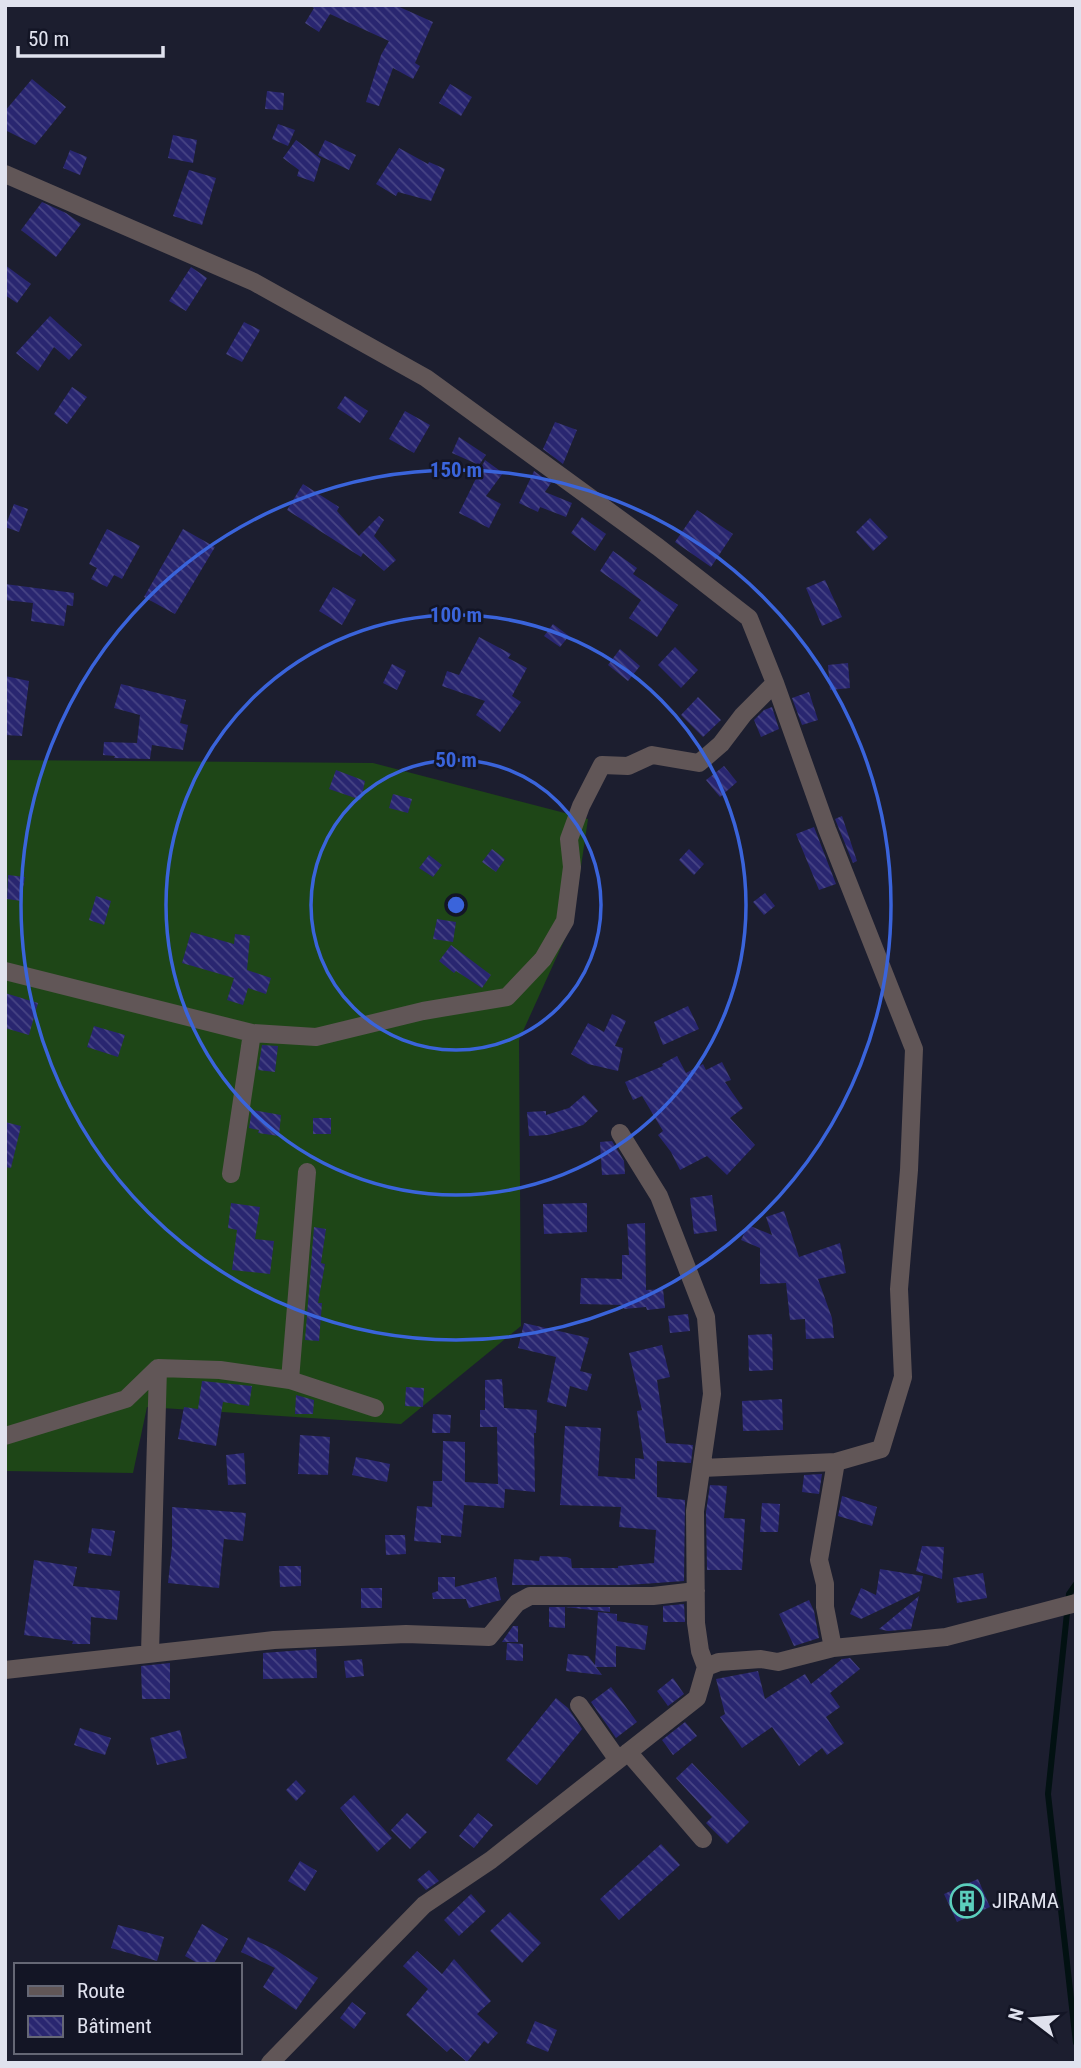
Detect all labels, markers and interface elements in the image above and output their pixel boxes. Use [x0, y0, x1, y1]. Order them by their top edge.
scale bar [18, 14, 163, 58]
text: 50 m [28, 27, 69, 51]
text: 150 m [430, 458, 482, 482]
text: 100 m [430, 603, 482, 627]
text: 50 m [435, 748, 477, 772]
centre of rings [444, 893, 468, 917]
building icon: JIRAMA [948, 1882, 986, 1920]
place label: JIRAMA [992, 1889, 1059, 1913]
legend [14, 1963, 242, 2054]
text: Route [77, 1979, 125, 2003]
north arrow [997, 1984, 1067, 2054]
text: N [1003, 2006, 1029, 2023]
text: Bâtiment [77, 2014, 152, 2038]

